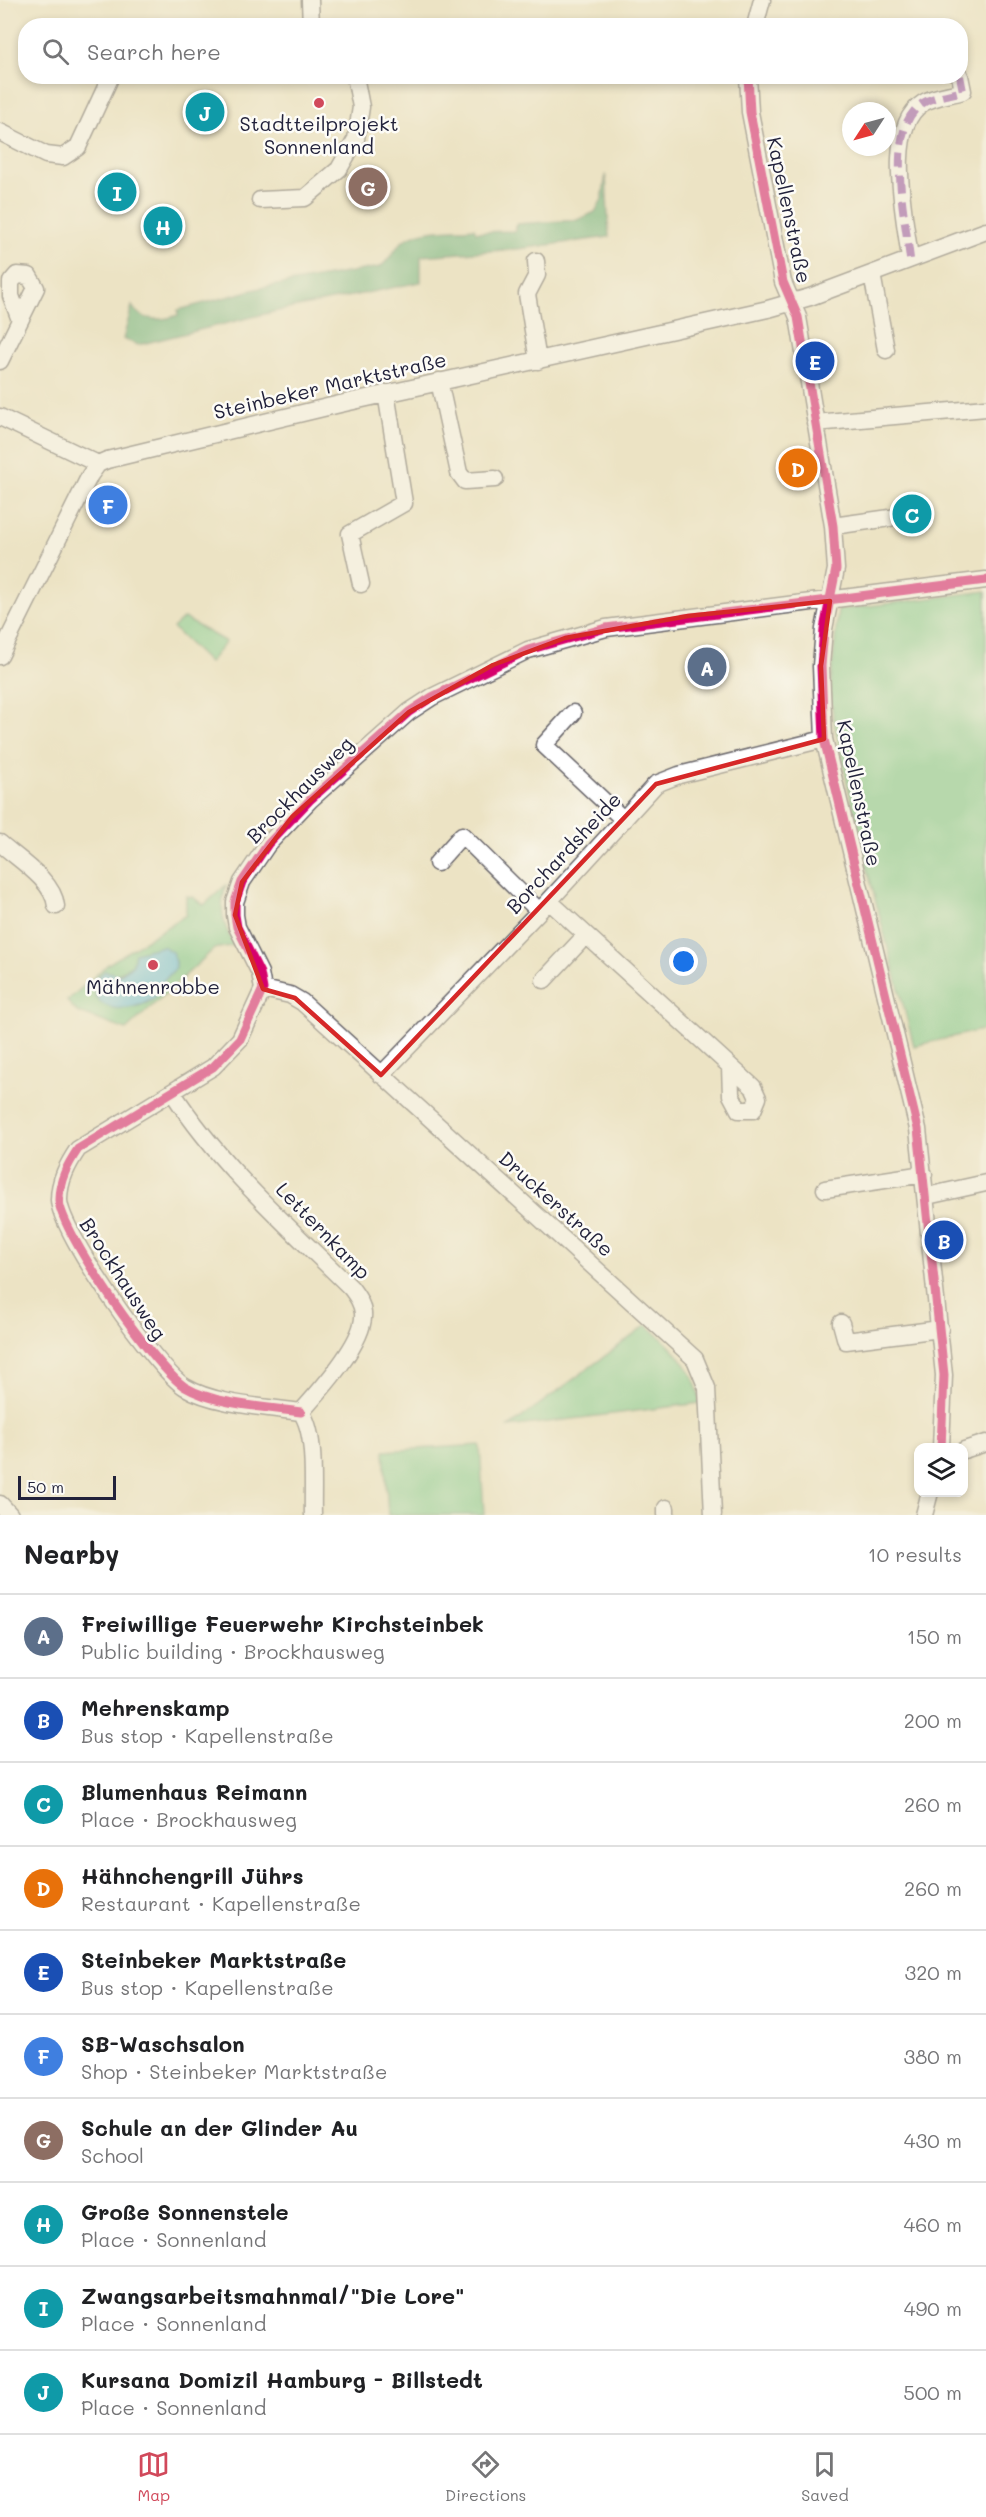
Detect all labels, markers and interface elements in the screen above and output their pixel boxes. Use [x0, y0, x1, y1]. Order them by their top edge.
search box [18, 18, 968, 84]
icon: search [39, 35, 72, 68]
text: Search here [87, 37, 221, 66]
pin: J [186, 90, 224, 134]
marker: Stadtteilprojekt Sonnenland [312, 96, 326, 110]
north arrow [842, 102, 896, 156]
place label: Stadtteilprojekt Sonnenland [239, 110, 399, 159]
street label: Kapellenstraße [762, 134, 818, 285]
pin: G [348, 164, 388, 210]
pin: I [98, 170, 136, 214]
pin: H [144, 204, 182, 248]
pin: E [796, 338, 834, 384]
street label: Steinbeker Marktstraße [211, 346, 449, 424]
pin: D [778, 446, 818, 490]
pin: F [88, 482, 128, 528]
pin: C [892, 492, 932, 536]
pin: A [688, 644, 726, 690]
street label: Kapellenstraße [832, 717, 888, 868]
street label: Brockhausweg [240, 730, 358, 848]
street label: Borchardsheide [500, 786, 626, 919]
your location [669, 947, 698, 976]
marker: Mähnenrobbe [146, 958, 160, 972]
place label: Mähnenrobbe [86, 973, 220, 999]
street label: Druckerstraße [494, 1145, 619, 1262]
street label: Letternkamp [271, 1176, 377, 1284]
street label: Brockhausweg [75, 1212, 173, 1344]
pin: B [924, 1218, 964, 1262]
map controls [914, 1443, 968, 1497]
button: layers [914, 1443, 968, 1497]
scale bar [18, 1473, 116, 1500]
text: 50 m [27, 1476, 64, 1497]
text: Nearby [24, 1537, 119, 1571]
text: 10 results [868, 1541, 962, 1567]
text: Freiwillige Feuerwehr Kirchsteinbek [81, 1609, 484, 1638]
text: A [37, 1623, 50, 1649]
text: 150 m [907, 1623, 962, 1649]
text: Public building · Brockhausweg [81, 1638, 385, 1664]
text: Mehrenskamp [81, 1693, 230, 1722]
text: B [37, 1707, 50, 1733]
text: 200 m [904, 1707, 962, 1733]
text: Bus stop · Kapellenstraße [81, 1722, 334, 1748]
text: Blumenhaus Reimann [81, 1777, 308, 1806]
text: C [36, 1791, 51, 1817]
text: 260 m [904, 1791, 962, 1817]
text: Place · Brockhausweg [81, 1806, 297, 1832]
text: Hähnchengrill Jührs [81, 1861, 304, 1890]
text: D [36, 1875, 51, 1901]
text: 260 m [904, 1875, 962, 1901]
text: Restaurant · Kapellenstraße [81, 1890, 361, 1916]
text: Steinbeker Marktstraße [81, 1945, 346, 1974]
text: E [37, 1959, 50, 1985]
text: 320 m [904, 1959, 962, 1985]
text: Bus stop · Kapellenstraße [81, 1974, 334, 2000]
text: SB-Waschsalon [81, 2029, 245, 2058]
text: F [37, 2043, 50, 2069]
text: 380 m [904, 2043, 962, 2069]
text: Shop · Steinbeker Marktstraße [81, 2058, 387, 2084]
text: Schule an der Glinder Au [81, 2113, 358, 2142]
text: G [36, 2127, 51, 2153]
text: 430 m [904, 2127, 962, 2153]
text: School [81, 2142, 144, 2168]
text: Große Sonnenstele [81, 2197, 289, 2226]
text: H [35, 2211, 52, 2237]
text: 460 m [904, 2211, 962, 2237]
text: Place · Sonnenland [81, 2226, 266, 2252]
text: Zwangsarbeitsmahnmal/"Die Lore" [81, 2281, 465, 2310]
text: I [38, 2295, 49, 2321]
text: 490 m [904, 2295, 962, 2321]
text: Place · Sonnenland [81, 2310, 266, 2336]
text: Kursana Domizil Hamburg - Billstedt [81, 2365, 483, 2394]
text: J [37, 2379, 50, 2405]
text: 500 m [903, 2379, 962, 2405]
text: Place · Sonnenland [81, 2394, 266, 2420]
tab: Map [137, 2448, 170, 2505]
tab: Directions [445, 2448, 526, 2505]
tab: Saved [801, 2448, 849, 2505]

